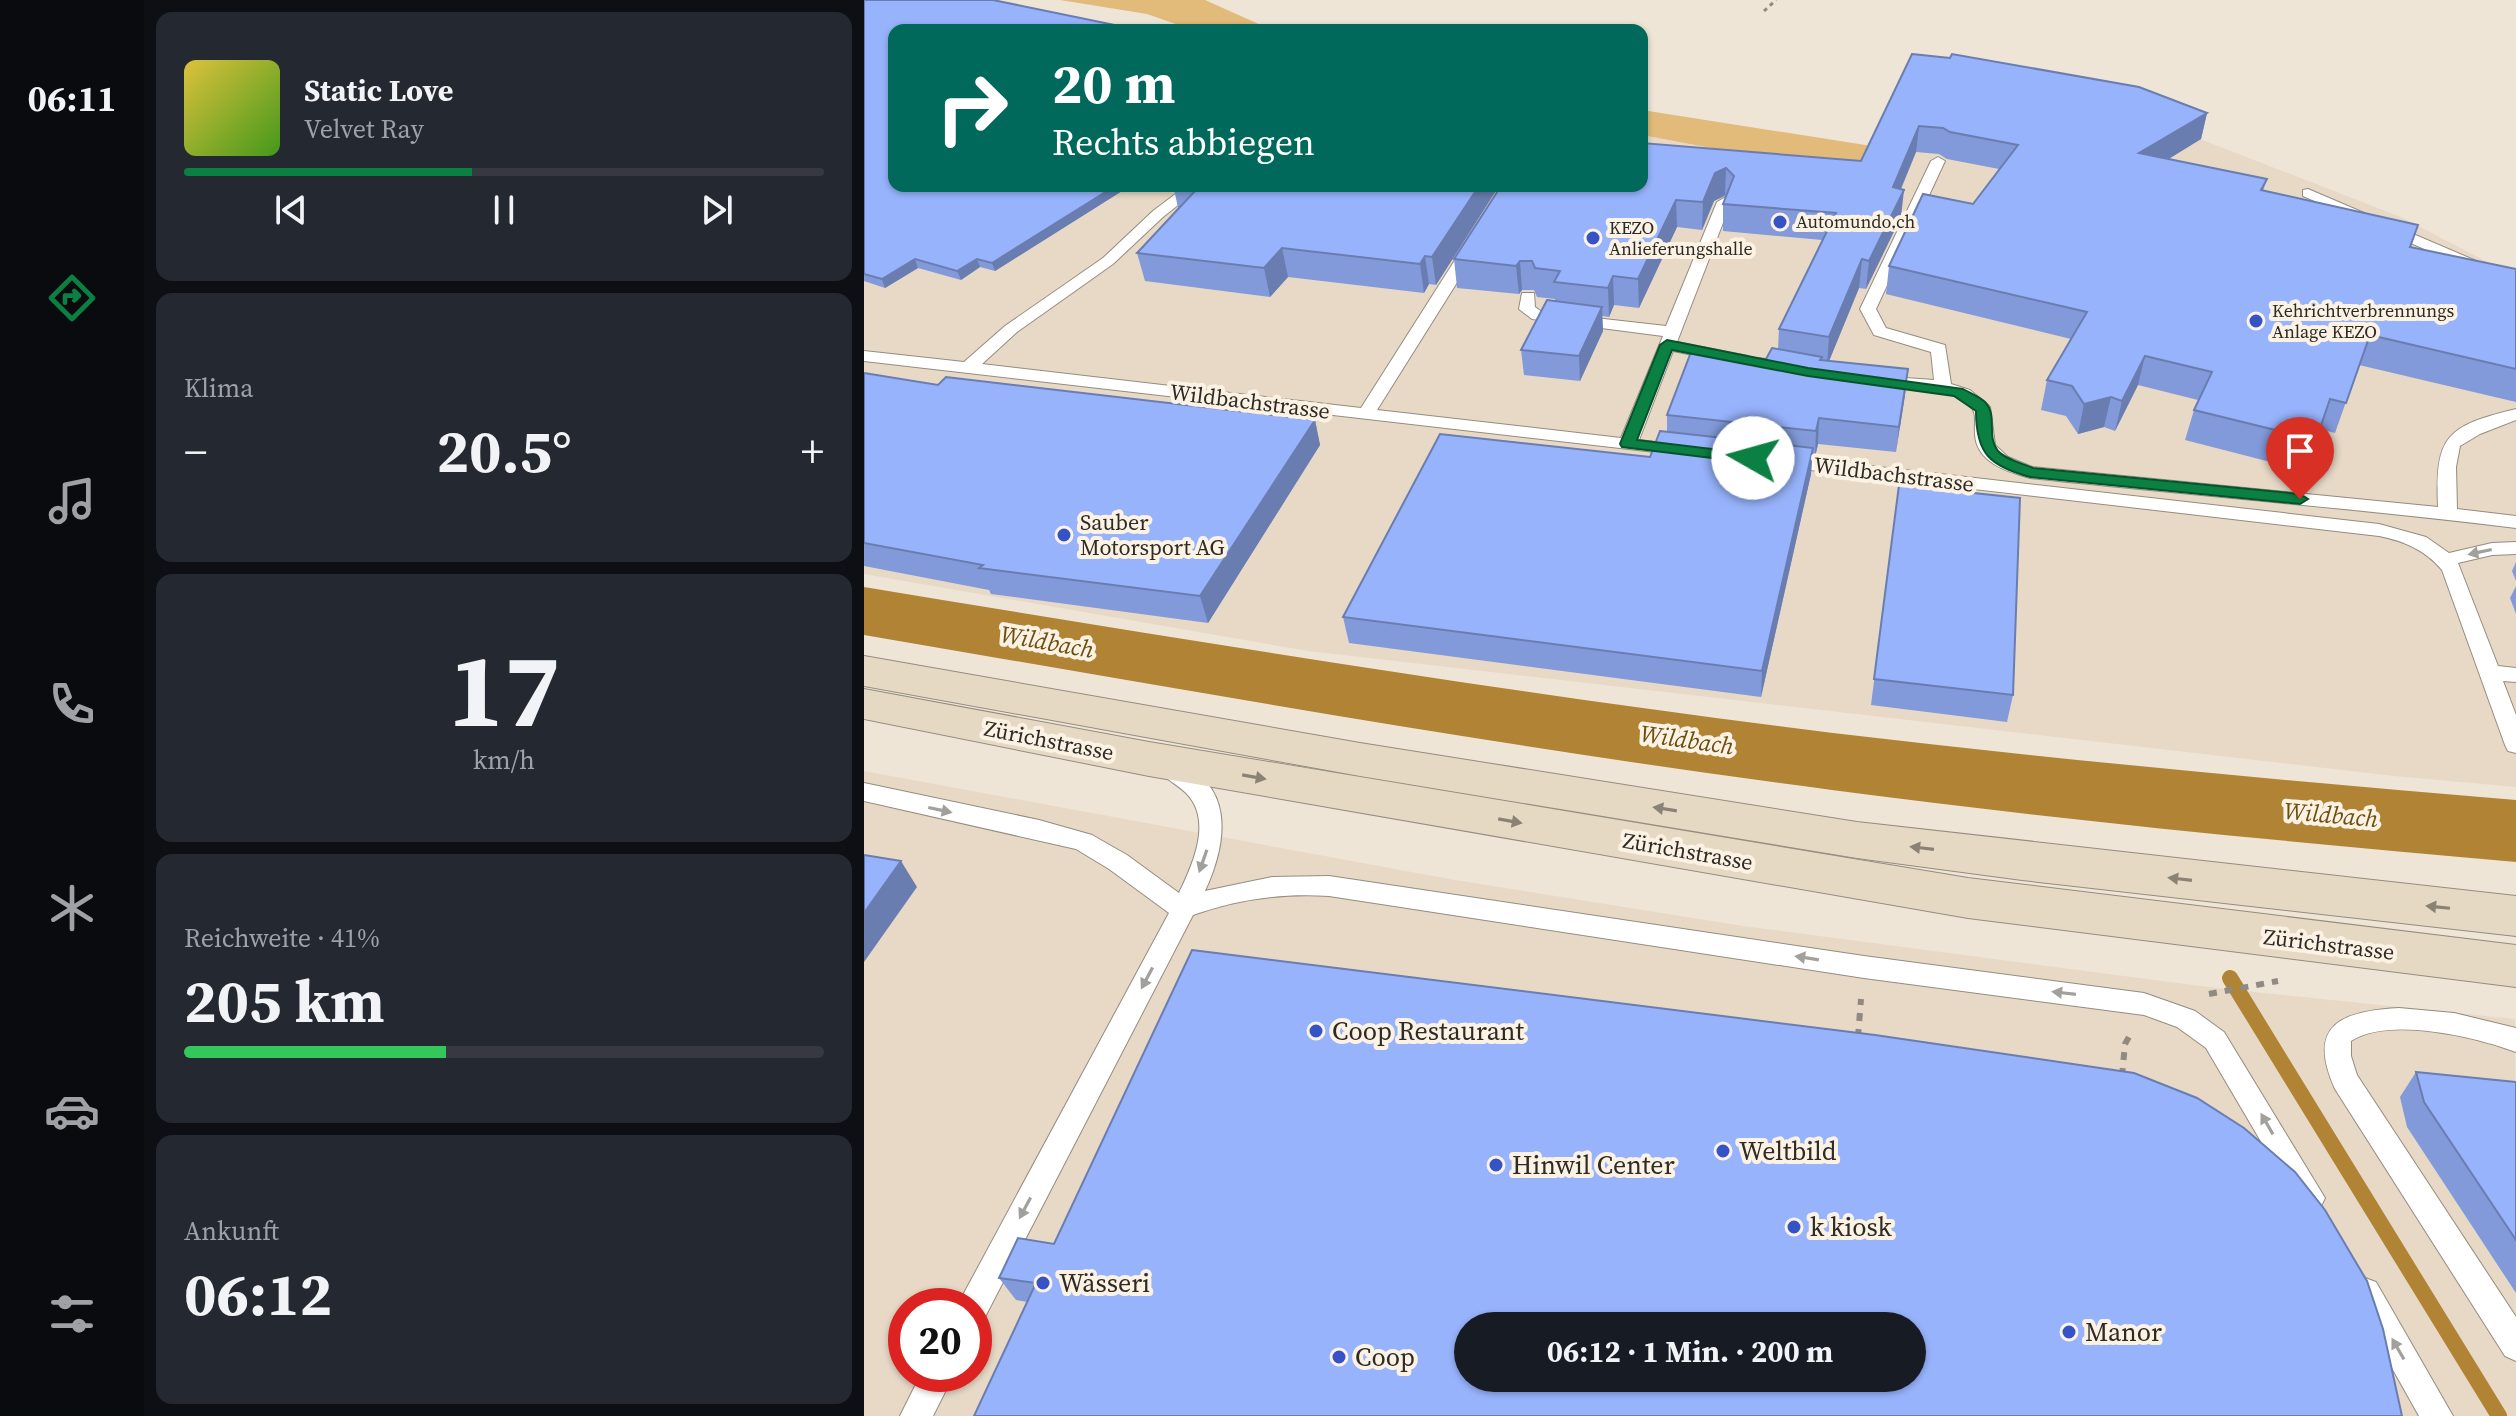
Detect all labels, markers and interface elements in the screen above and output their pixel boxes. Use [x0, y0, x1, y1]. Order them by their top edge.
text: 20 m [1052, 45, 1175, 122]
icon: right [920, 56, 1024, 160]
text: Static Love [304, 70, 453, 111]
text: 06:11 [28, 74, 116, 123]
text: Velvet Ray [304, 111, 424, 147]
text: Rechts abbiegen [1052, 118, 1315, 167]
icon: previous [269, 188, 313, 232]
icon: pause [482, 188, 526, 232]
icon: next [695, 188, 739, 232]
place label: Automundo.ch [1796, 209, 1916, 234]
marker: Automundo.ch [1771, 213, 1789, 231]
place label: KEZO Anlieferungshalle [1609, 215, 1753, 261]
marker: KEZO Anlieferungshalle [1584, 229, 1602, 247]
icon: directions [44, 270, 100, 326]
place label: Kehrichtverbrennungs Anlage KEZO [2272, 298, 2455, 344]
marker: Kehrichtverbrennungs Anlage KEZO [2247, 312, 2265, 330]
text: Klima [184, 370, 254, 406]
street label: Wildbachstrasse [1168, 376, 1332, 426]
text: 20.5° [436, 410, 572, 492]
position arrow [1711, 416, 1795, 500]
pin [2266, 417, 2334, 499]
text: − [184, 421, 207, 482]
text: + [801, 421, 824, 482]
icon: arrive [2278, 429, 2322, 473]
street label: Wildbachstrasse [1812, 449, 1976, 499]
icon: music [44, 473, 100, 529]
place label: Sauber Motorsport AG [1080, 507, 1225, 562]
marker: Sauber Motorsport AG [1055, 526, 1073, 544]
one-way arrow [2468, 546, 2493, 559]
water label: Wildbach [998, 617, 1096, 666]
text: 17 [448, 618, 560, 761]
icon: phone [44, 676, 100, 732]
street label: Zürichstrasse [982, 713, 1116, 767]
water label: Wildbach [1638, 717, 1736, 762]
text: km/h [473, 742, 535, 778]
one-way arrow [1242, 772, 1267, 784]
water label: Wildbach [2283, 794, 2379, 835]
one-way arrow [1652, 803, 1677, 815]
one-way arrow [928, 804, 953, 817]
one-way arrow [1498, 815, 1523, 828]
street label: Zürichstrasse [1621, 825, 1755, 877]
one-way arrow [1909, 841, 1934, 854]
one-way arrow [1196, 849, 1209, 873]
one-way arrow [2167, 873, 2192, 886]
icon: climate [44, 880, 100, 936]
one-way arrow [2426, 901, 2451, 914]
text: Reichweite · 41% [184, 920, 380, 956]
street label: Zürichstrasse [2262, 921, 2396, 967]
one-way arrow [1794, 952, 1819, 964]
text: 205 km [184, 960, 385, 1042]
one-way arrow [1140, 967, 1153, 990]
one-way arrow [2051, 986, 2076, 999]
place label: Coop Restaurant [1332, 1013, 1524, 1049]
marker: Coop Restaurant [1307, 1022, 1325, 1040]
icon: car [44, 1083, 100, 1139]
one-way arrow [2260, 1113, 2274, 1135]
place label: Weltbild [1739, 1133, 1837, 1169]
marker: Weltbild [1714, 1142, 1732, 1160]
place label: Hinwil Center [1512, 1147, 1675, 1183]
marker: Hinwil Center [1487, 1156, 1505, 1174]
one-way arrow [1019, 1197, 1033, 1219]
place label: k kiosk [1810, 1209, 1893, 1245]
text: Ankunft [184, 1213, 279, 1249]
marker: k kiosk [1785, 1218, 1803, 1236]
text: 06:12 [184, 1253, 332, 1335]
place label: Wässeri [1059, 1265, 1150, 1301]
marker: Wässeri [1034, 1274, 1052, 1292]
icon: filters [44, 1286, 100, 1342]
speed limit sign: 20 [888, 1288, 992, 1392]
place label: Manor [2085, 1314, 2162, 1350]
marker: Manor [2060, 1323, 2078, 1341]
text: 06:12 · 1 Min. · 200 m [1547, 1331, 1833, 1372]
one-way arrow [2391, 1338, 2405, 1360]
place label: Coop [1355, 1339, 1415, 1375]
marker: Coop [1330, 1348, 1348, 1366]

